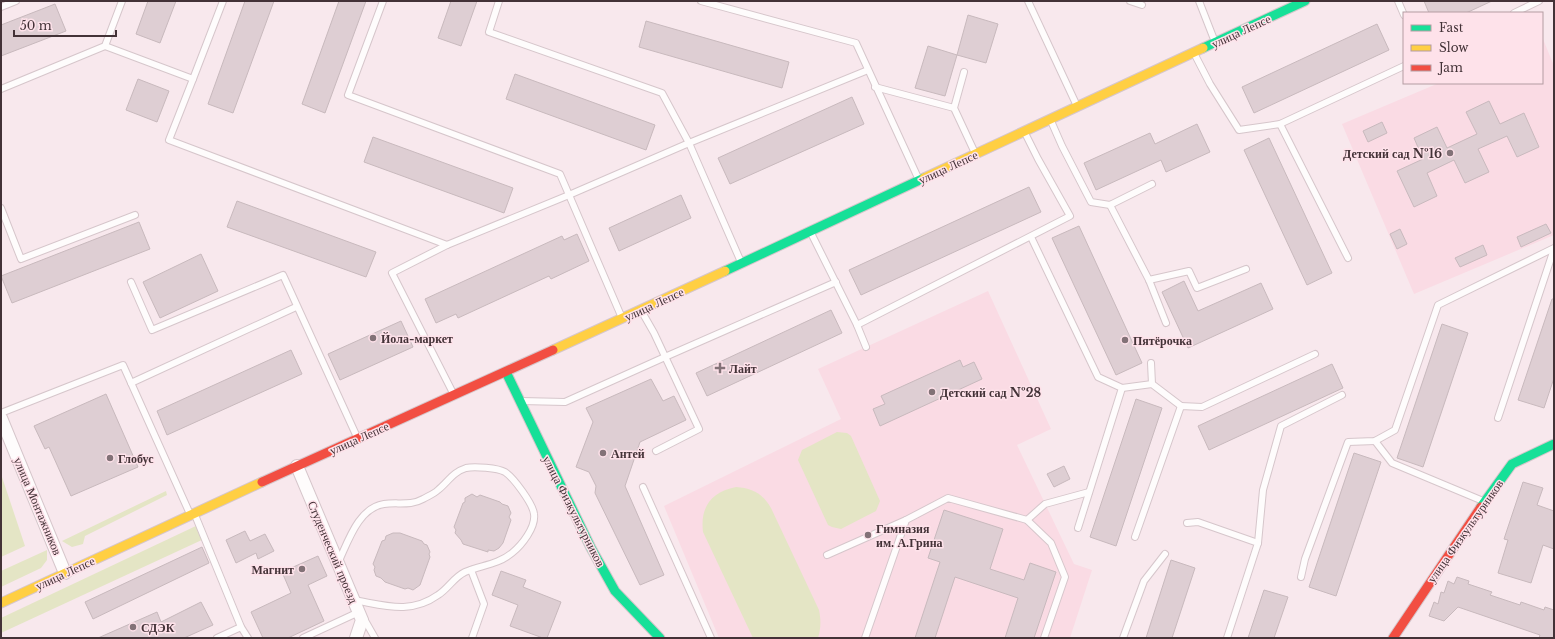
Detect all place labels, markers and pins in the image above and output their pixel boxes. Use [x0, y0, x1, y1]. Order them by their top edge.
place label: Детский сад №16 [1343, 146, 1442, 161]
marker: Детский сад №16 [1445, 148, 1455, 158]
place label: Йола-маркет [381, 331, 453, 346]
marker: Йола-маркет [368, 333, 378, 343]
place label: Пятёрочка [1133, 333, 1192, 348]
marker: Пятёрочка [1120, 335, 1130, 345]
place label: Лайт [729, 361, 757, 376]
marker: Лайт [714, 362, 726, 374]
place label: Детский сад №28 [940, 385, 1041, 400]
marker: Детский сад №28 [927, 387, 937, 397]
place label: Антей [611, 446, 645, 461]
marker: Антей [598, 448, 608, 458]
place label: Глобус [118, 451, 154, 466]
marker: Глобус [105, 453, 115, 463]
place label: Гимназия им. А.Грина [876, 521, 943, 550]
marker: Гимназия им. А.Грина [863, 530, 873, 540]
place label: Магнит [252, 562, 294, 577]
marker: Магнит [297, 564, 307, 574]
place label: СДЭК [141, 620, 175, 635]
marker: СДЭК [128, 622, 138, 632]

